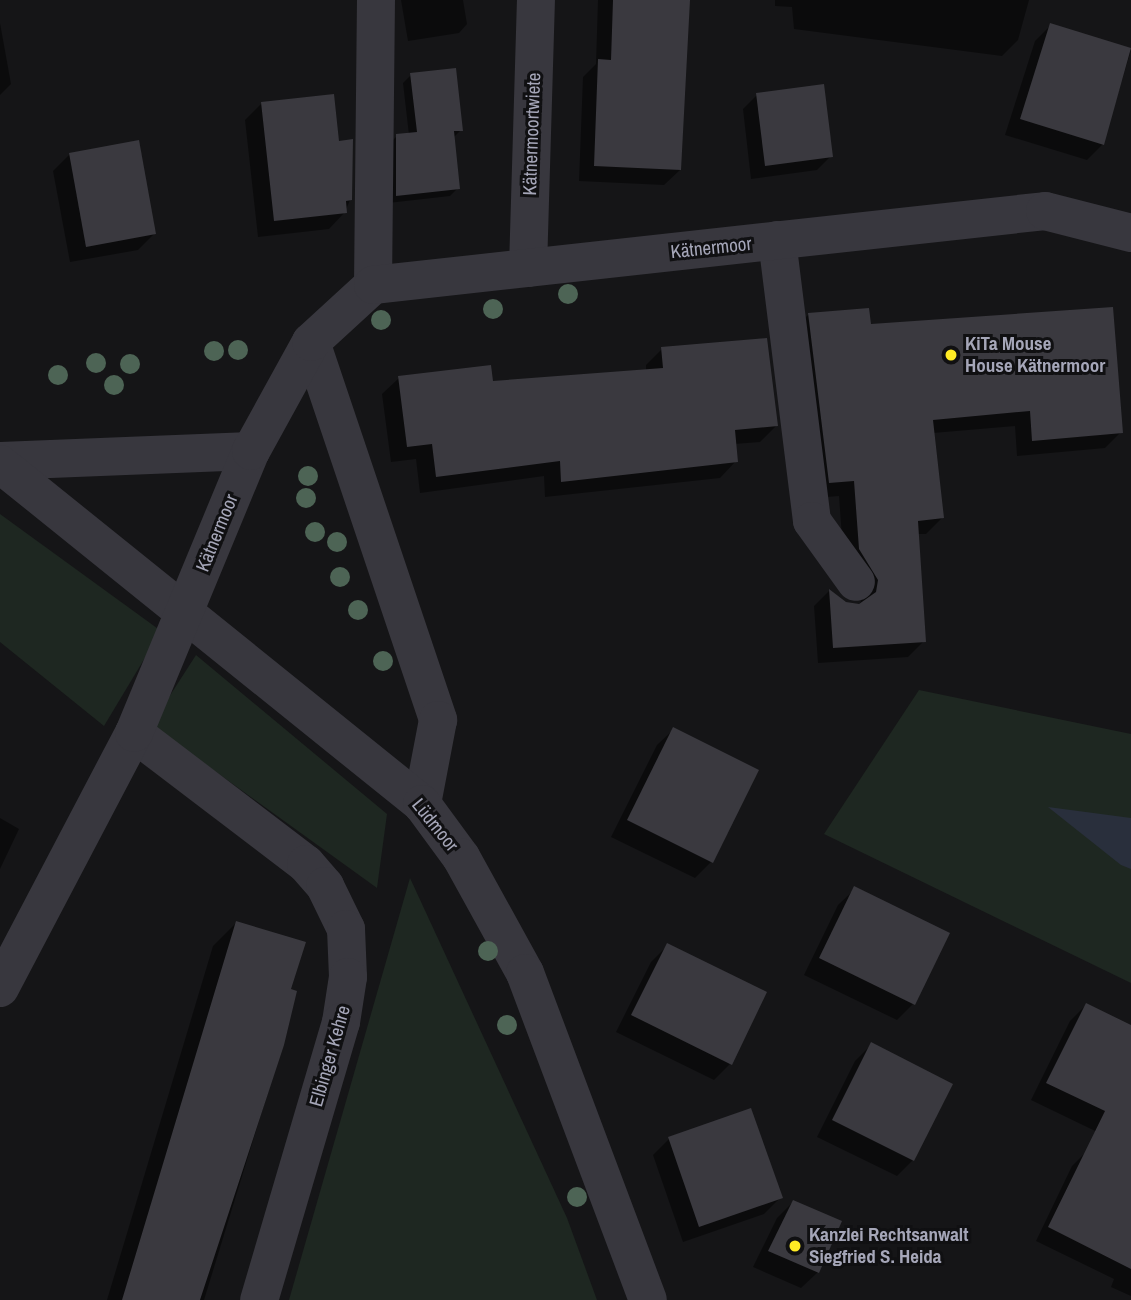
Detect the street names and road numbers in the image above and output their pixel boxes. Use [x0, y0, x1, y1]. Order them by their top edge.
street label: Kätnermoortwiete [518, 72, 546, 196]
street label: Kätnermoor [669, 232, 753, 264]
street label: Kätnermoor [191, 491, 243, 575]
street label: Lüdmoor [407, 794, 463, 856]
street label: Elbinger Kehre [305, 1003, 355, 1109]

